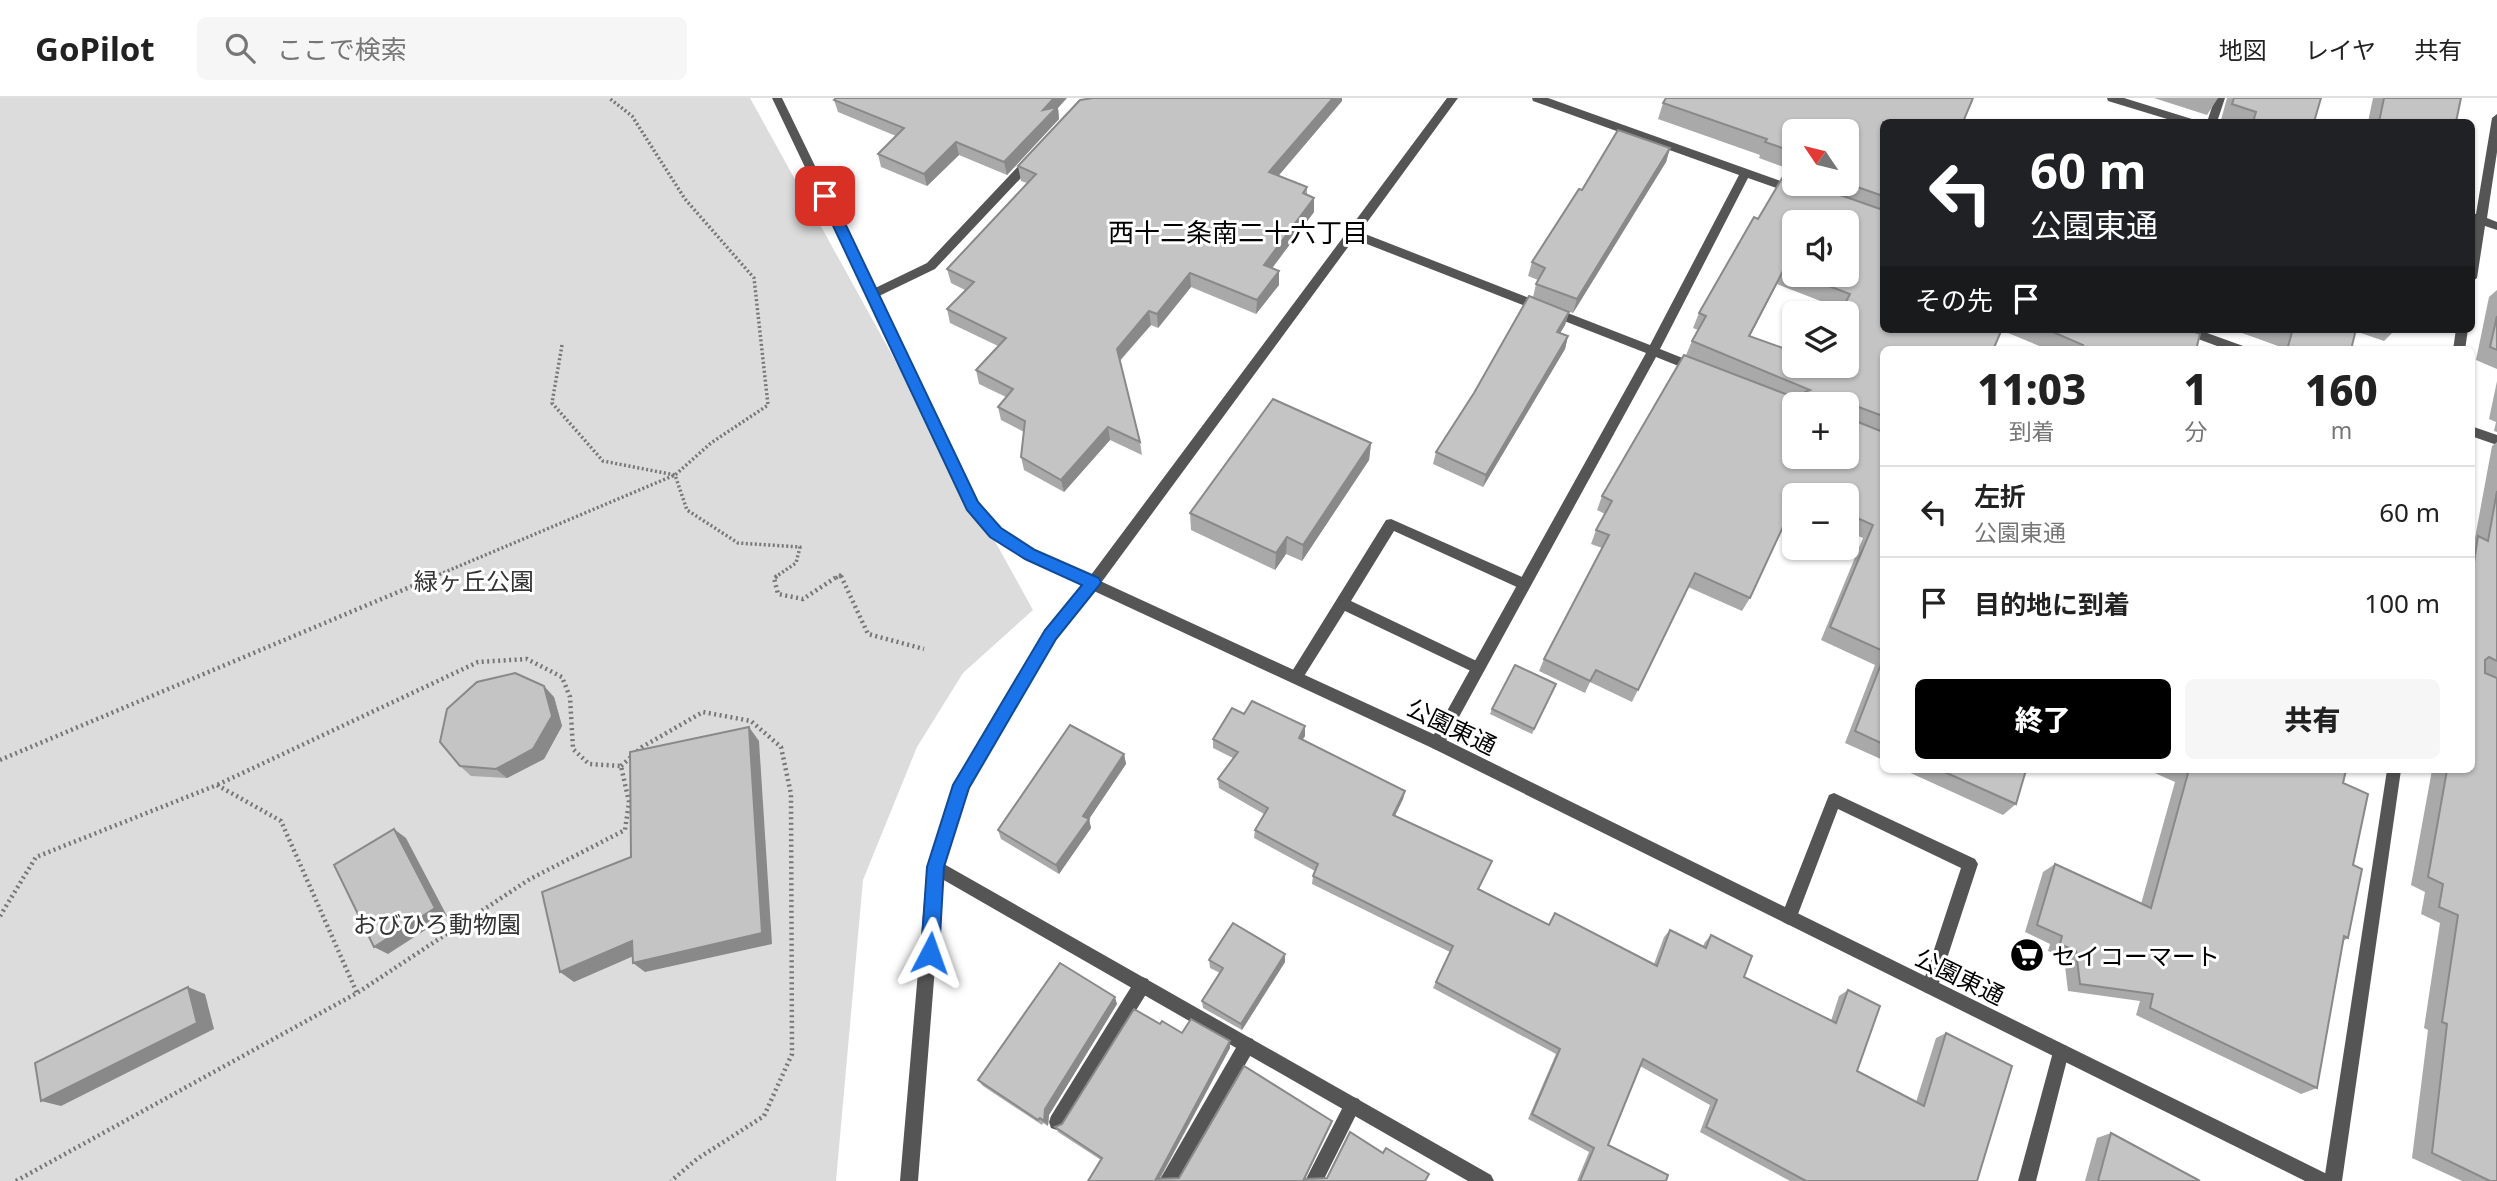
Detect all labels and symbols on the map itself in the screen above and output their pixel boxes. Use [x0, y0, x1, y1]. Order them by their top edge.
north arrow [1782, 119, 1858, 196]
pin [795, 166, 855, 226]
district label: 西十二条南二十六丁目 [1108, 214, 1368, 250]
park label: 緑ヶ丘公園 [414, 564, 534, 597]
street label: 公園東通 [1402, 690, 1502, 762]
park label: おびひろ動物園 [353, 907, 521, 940]
position arrow [893, 916, 967, 990]
supermarket icon: セイコーマート [2008, 936, 2046, 974]
place label: セイコーマート [2052, 939, 2220, 972]
street label: 公園東通 [1910, 940, 2010, 1012]

